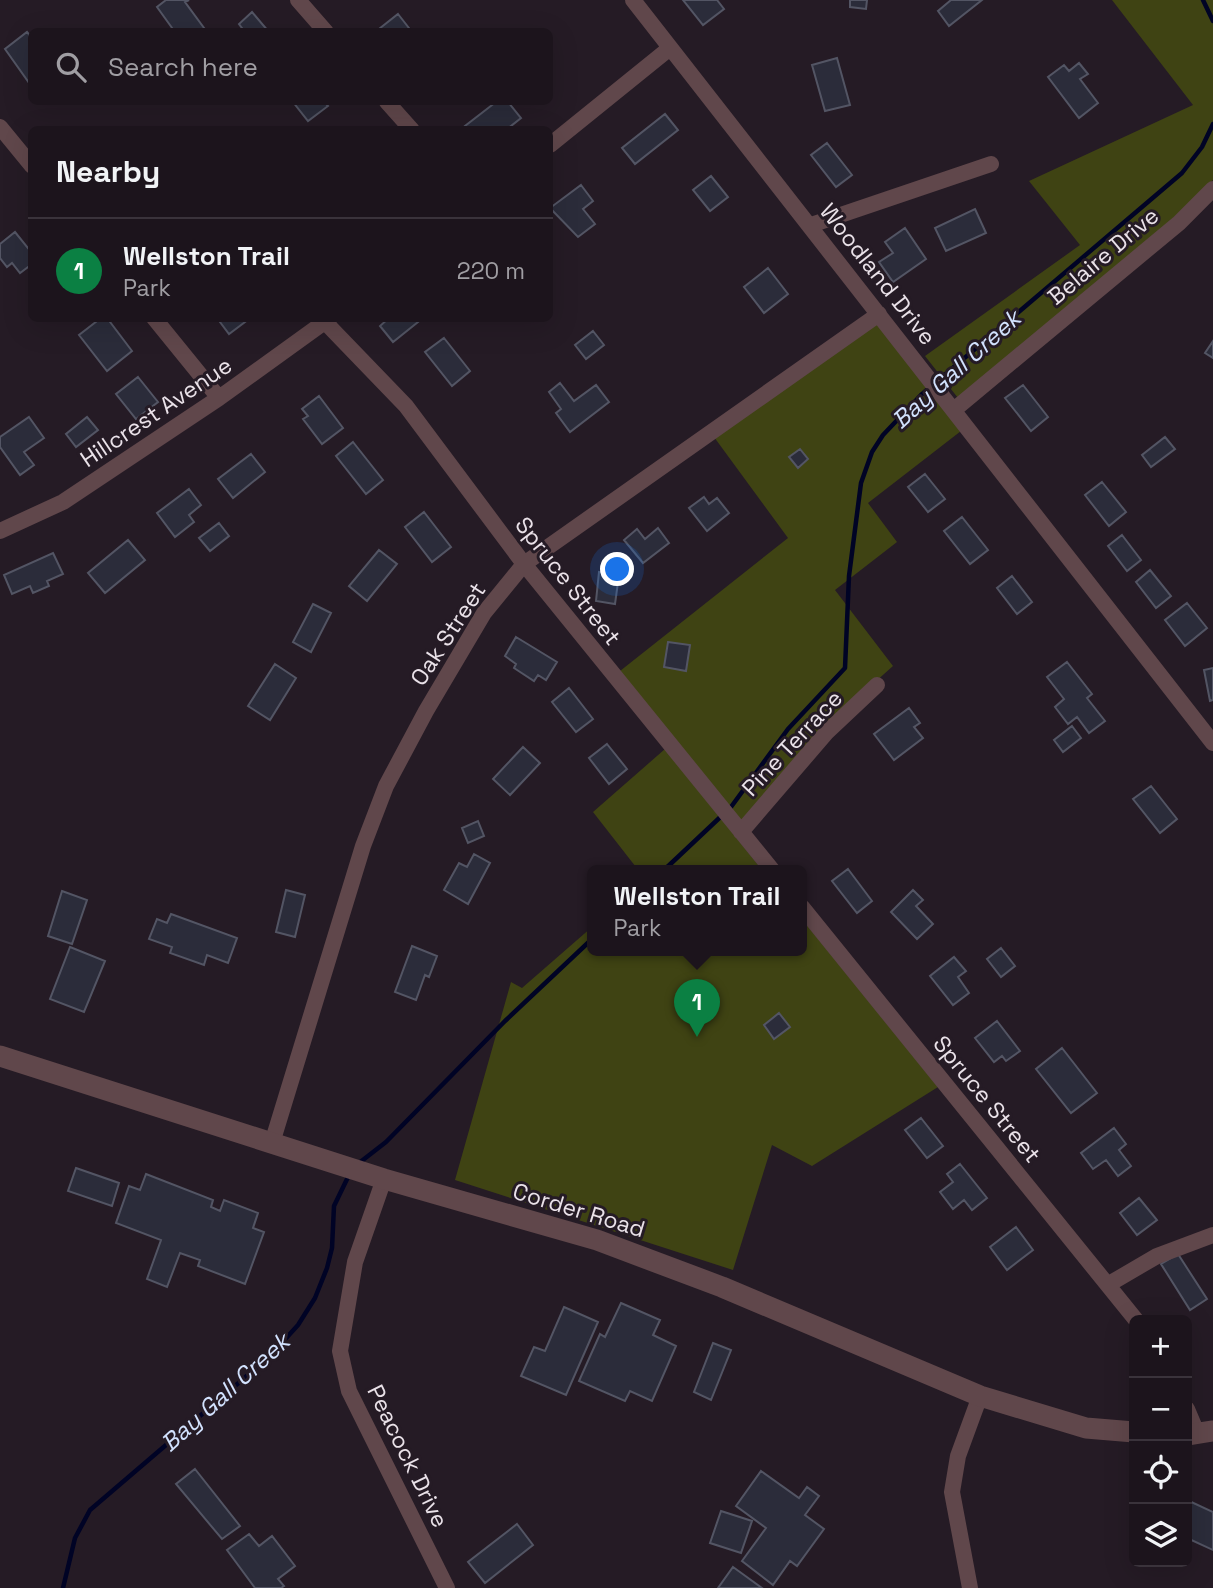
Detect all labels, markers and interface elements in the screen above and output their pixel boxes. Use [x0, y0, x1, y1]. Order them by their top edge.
search box [28, 28, 553, 105]
icon: search [52, 48, 90, 86]
text: Search here [108, 50, 258, 84]
text: Nearby [56, 152, 160, 191]
street label: Woodland Drive [813, 197, 943, 351]
street label: Belaire Drive [1041, 201, 1165, 311]
text: Wellston Trail [123, 239, 290, 273]
text: 1 [74, 256, 84, 286]
text: 220 m [457, 256, 525, 286]
text: Park [123, 273, 171, 303]
water label: Bay Gall Creek [885, 301, 1029, 435]
street label: Hillcrest Avenue [74, 350, 238, 474]
street label: Spruce Street [508, 511, 628, 651]
your location [600, 552, 634, 586]
street label: Oak Street [404, 577, 492, 691]
street label: Pine Terrace [735, 684, 849, 802]
popup [587, 865, 807, 956]
text: Wellston Trail [614, 879, 780, 913]
text: Park [614, 913, 661, 943]
pin: 1 [674, 979, 720, 1037]
street label: Spruce Street [926, 1029, 1048, 1169]
street label: Corder Road [509, 1176, 649, 1244]
map controls [1129, 1315, 1192, 1567]
button: + [1129, 1315, 1192, 1378]
water label: Bay Gall Creek [154, 1324, 298, 1458]
button: − [1129, 1378, 1192, 1441]
street label: Peacock Drive [361, 1380, 455, 1532]
button: locate [1129, 1441, 1192, 1504]
button: layers [1129, 1504, 1192, 1567]

